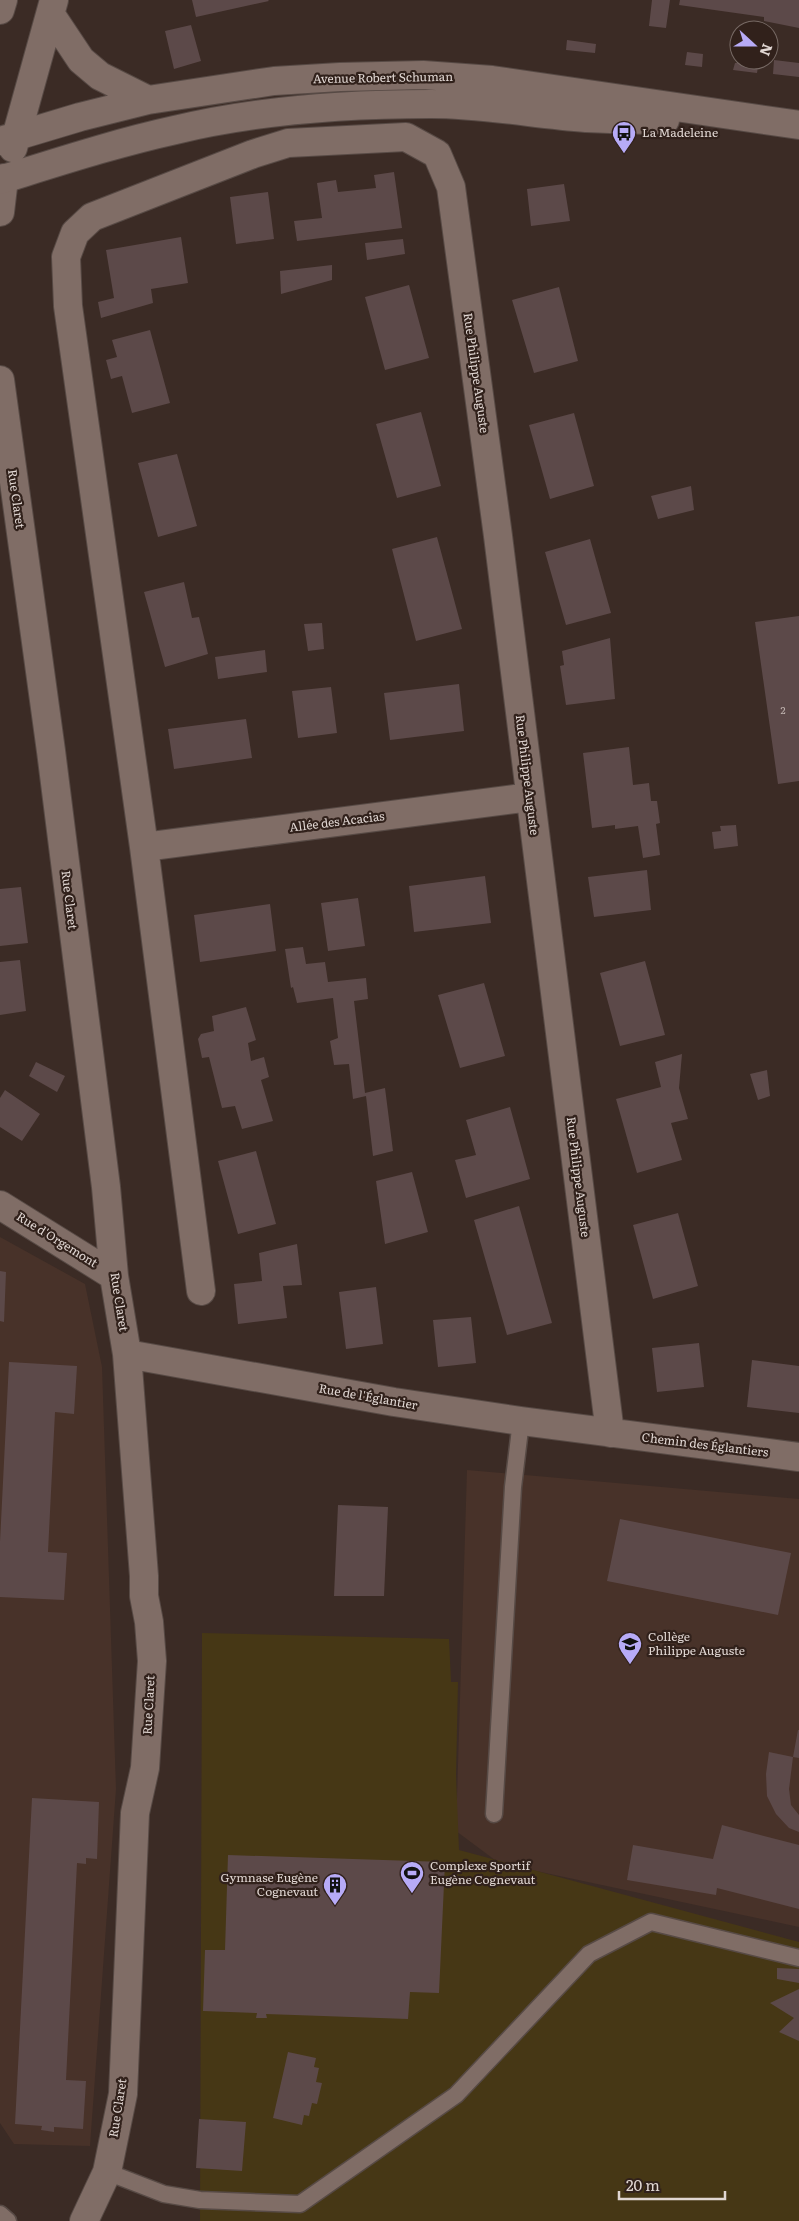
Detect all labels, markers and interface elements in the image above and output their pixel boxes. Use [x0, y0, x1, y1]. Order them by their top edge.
north arrow [729, 20, 779, 70]
text: N [756, 41, 779, 59]
street label: Avenue Robert Schuman [313, 67, 453, 87]
bus stop icon: La Madeleine [611, 120, 637, 154]
place label: La Madeleine [642, 123, 718, 141]
street label: Rue Philippe Auguste [460, 311, 494, 434]
street label: Rue Claret [4, 468, 30, 530]
house number: 2 [780, 702, 786, 717]
street label: Rue Philippe Auguste [512, 713, 544, 836]
street label: Allée des Acacias [288, 806, 386, 836]
street label: Rue Claret [57, 869, 83, 931]
street label: Rue Philippe Auguste [563, 1115, 595, 1238]
street label: Rue d'Orgemont [13, 1207, 102, 1271]
street label: Rue Claret [106, 1271, 134, 1333]
street label: Rue de l'Églantier [317, 1378, 419, 1414]
street label: Chemin des Églantiers [641, 1427, 770, 1461]
place label: Collège Philippe Auguste [648, 1627, 745, 1659]
school or university icon: Collège Philippe Auguste [617, 1631, 643, 1665]
street label: Rue Claret [137, 1675, 159, 1735]
place label: Complexe Sportif Eugène Cognevaut [430, 1856, 536, 1888]
sports icon: Complexe Sportif Eugène Cognevaut [399, 1860, 425, 1894]
place label: Gymnase Eugène Cognevaut [221, 1868, 318, 1900]
building icon: Gymnase Eugène Cognevaut [322, 1872, 348, 1906]
street label: Rue Claret [103, 2077, 131, 2139]
scale bar [619, 2168, 725, 2200]
text: 20 m [626, 2173, 660, 2196]

